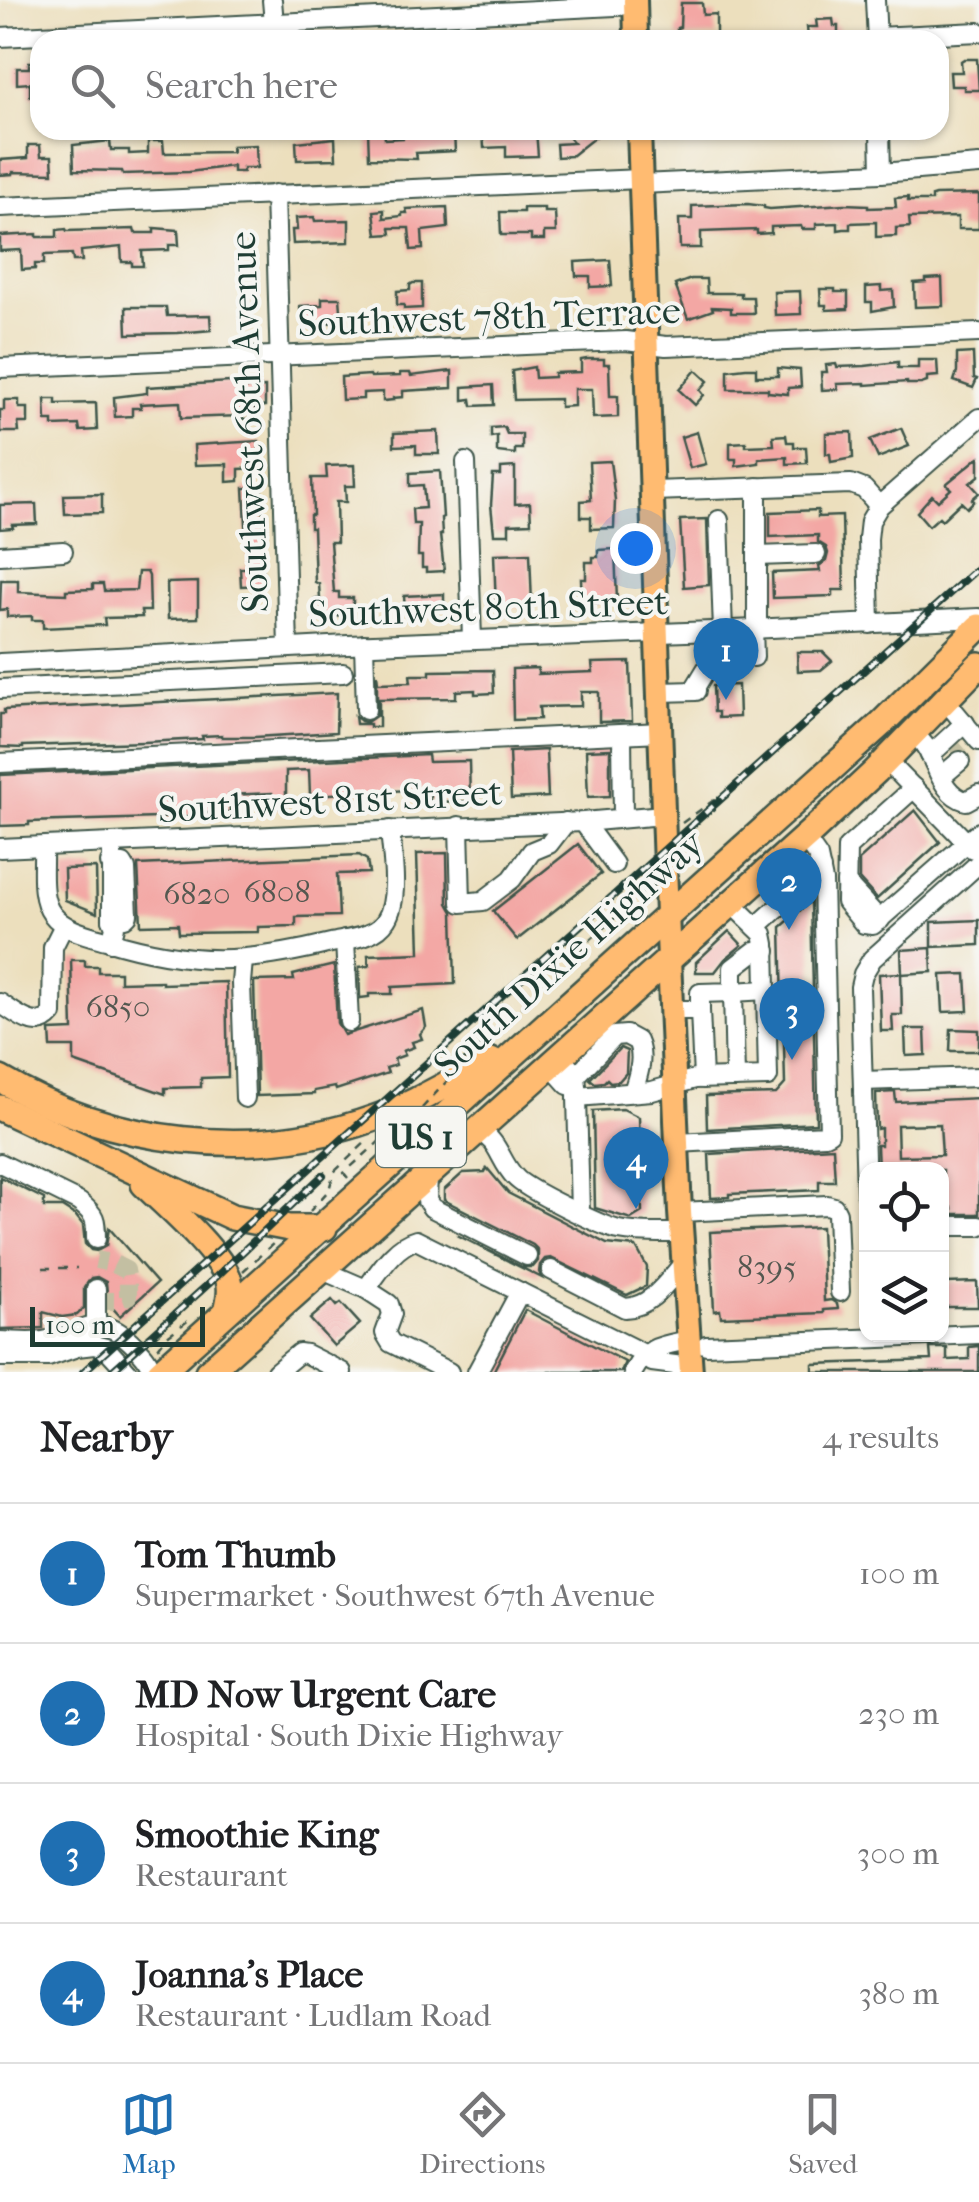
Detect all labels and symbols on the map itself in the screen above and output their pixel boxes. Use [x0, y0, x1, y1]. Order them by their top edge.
street label: Southwest 68th Avenue [220, 231, 278, 613]
street label: Southwest 78th Terrace [297, 288, 681, 346]
your location [610, 523, 661, 574]
street label: Southwest 80th Street [308, 579, 669, 637]
pin: 1 [694, 618, 758, 700]
street label: Southwest 81st Street [157, 769, 504, 832]
street label: South Dixie Highway [425, 820, 715, 1087]
pin: 2 [756, 848, 822, 930]
house number: 6808 [243, 873, 311, 910]
house number: 6820 [163, 875, 231, 912]
pin: 3 [760, 978, 824, 1060]
house number: 6850 [86, 988, 150, 1025]
road number: US 1 [376, 1107, 466, 1167]
pin: 4 [604, 1126, 668, 1209]
house number: 8395 [737, 1248, 797, 1285]
scale bar [30, 1302, 205, 1346]

